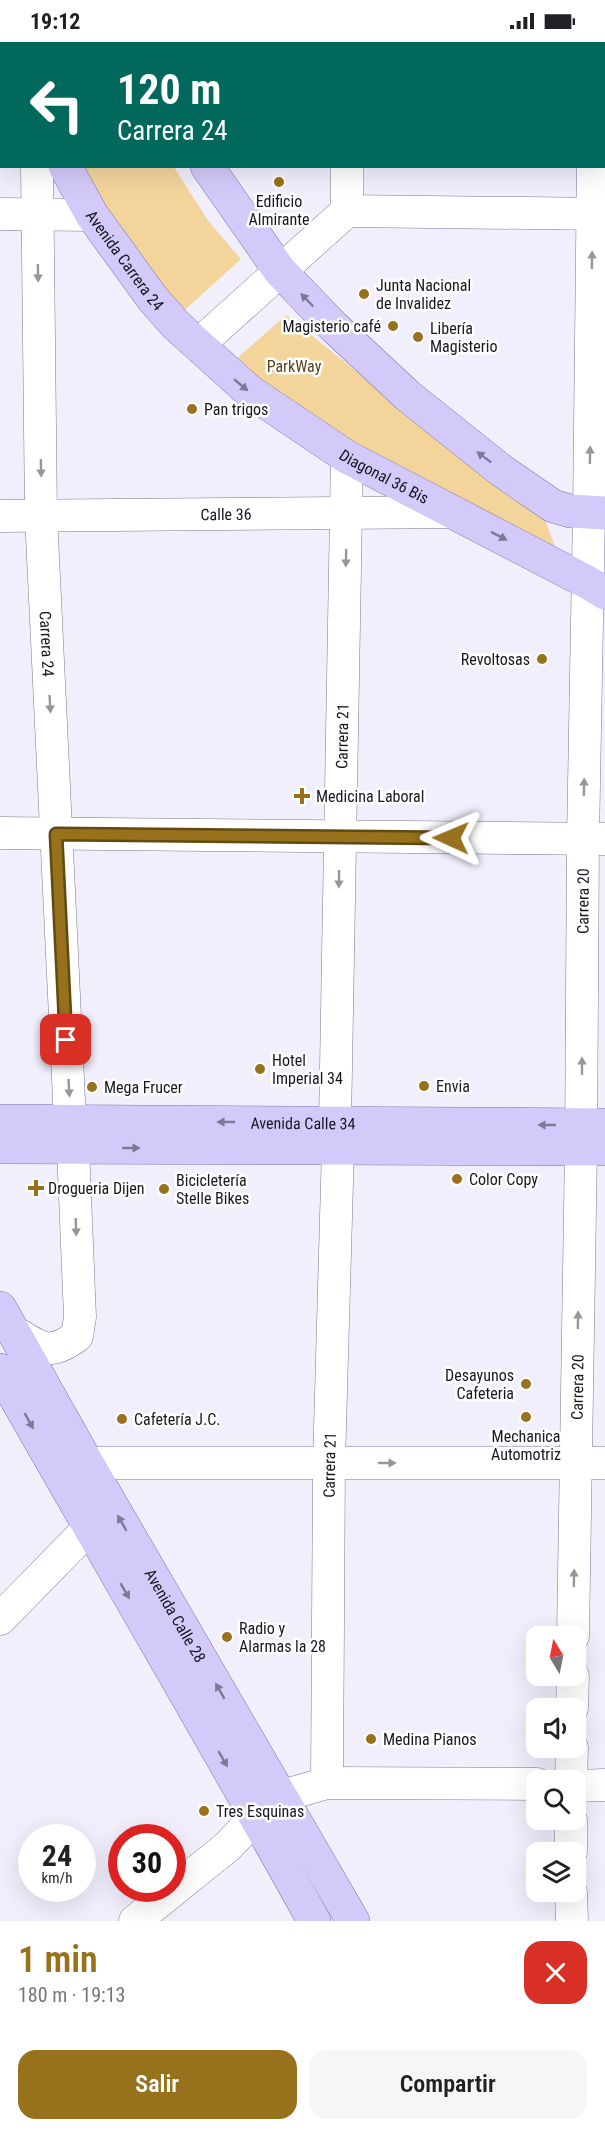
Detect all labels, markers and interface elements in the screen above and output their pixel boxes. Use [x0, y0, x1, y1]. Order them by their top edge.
text: 19:12 [30, 9, 81, 34]
text: 120 m [117, 65, 222, 114]
icon: left [18, 66, 96, 144]
text: Carrera 24 [117, 115, 228, 147]
marker: Edificio Almirante [272, 175, 286, 189]
place label: Edificio Almirante [249, 192, 309, 229]
street label: Avenida Carrera 24 [82, 206, 168, 314]
one-way arrow [587, 250, 597, 269]
one-way arrow [33, 263, 43, 282]
place label: Junta Nacional de Invalidez [376, 276, 471, 313]
marker: Junta Nacional de Invalidez [357, 287, 371, 301]
one-way arrow [301, 294, 315, 308]
place label: Magisterio café [282, 317, 381, 336]
marker: Magisterio café [386, 319, 400, 333]
place label: Libería Magisterio [430, 319, 497, 356]
marker: Libería Magisterio [411, 330, 425, 344]
park label: ParkWay [267, 357, 322, 376]
one-way arrow [233, 378, 249, 391]
place label: Pan trigos [204, 400, 268, 419]
marker: Pan trigos [185, 402, 199, 416]
street label: Diagonal 36 Bis [336, 445, 432, 508]
one-way arrow [585, 445, 595, 464]
one-way arrow [477, 452, 492, 464]
one-way arrow [36, 458, 45, 477]
street label: Calle 36 [200, 504, 252, 524]
one-way arrow [491, 531, 508, 541]
one-way arrow [341, 548, 351, 567]
street label: Carrera 24 [36, 611, 58, 677]
place label: Revoltosas [461, 650, 530, 669]
marker: Revoltosas [535, 652, 549, 666]
one-way arrow [46, 695, 55, 714]
street label: Carrera 21 [332, 703, 352, 769]
one-way arrow [579, 778, 589, 797]
marker: Medicina Laboral [293, 787, 311, 805]
place label: Medicina Laboral [316, 787, 424, 806]
position arrow [419, 806, 483, 870]
street label: Carrera 20 [573, 868, 592, 934]
one-way arrow [334, 869, 344, 888]
pin [40, 1014, 91, 1065]
icon: arrive [49, 1023, 82, 1056]
place label: Hotel Imperial 34 [272, 1051, 343, 1088]
one-way arrow [577, 1057, 587, 1076]
marker: Hotel Imperial 34 [253, 1062, 267, 1076]
place label: Envia [436, 1077, 470, 1096]
place label: Mega Frucer [104, 1078, 183, 1097]
one-way arrow [64, 1079, 73, 1098]
marker: Envia [417, 1079, 431, 1093]
marker: Mega Frucer [85, 1080, 99, 1094]
street label: Avenida Calle 34 [250, 1113, 356, 1133]
one-way arrow [216, 1117, 235, 1127]
one-way arrow [537, 1120, 556, 1129]
one-way arrow [122, 1143, 141, 1153]
place label: Color Copy [469, 1170, 538, 1189]
place label: Bicicletería Stelle Bikes [176, 1171, 249, 1208]
marker: Color Copy [450, 1172, 464, 1186]
place label: Drogueria Dijen [48, 1179, 145, 1198]
marker: Drogueria Dijen [29, 1181, 43, 1195]
marker: Bicicletería Stelle Bikes [157, 1182, 171, 1196]
one-way arrow [72, 1217, 81, 1236]
one-way arrow [574, 1311, 583, 1330]
street label: Carrera 20 [567, 1354, 587, 1420]
place label: Desayunos Cafeteria [445, 1366, 514, 1403]
marker: Desayunos Cafeteria [519, 1377, 533, 1391]
place label: Cafetería J.C. [134, 1410, 221, 1429]
marker: Mechanica Automotriz [519, 1410, 533, 1424]
marker: Cafetería J.C. [115, 1412, 129, 1426]
one-way arrow [24, 1413, 34, 1430]
place label: Mechanica Automotriz [491, 1427, 561, 1464]
street label: Carrera 21 [319, 1432, 339, 1498]
one-way arrow [378, 1458, 397, 1468]
one-way arrow [117, 1514, 127, 1531]
street label: Avenida Calle 28 [141, 1565, 210, 1666]
one-way arrow [569, 1569, 579, 1588]
one-way arrow [120, 1583, 131, 1599]
place label: Radio y Alarmas la 28 [239, 1619, 326, 1656]
north arrow [526, 1626, 586, 1686]
map controls [526, 1626, 586, 1902]
marker: Radio y Alarmas la 28 [220, 1630, 234, 1644]
one-way arrow [215, 1683, 226, 1699]
button: sound [526, 1698, 586, 1758]
place label: Medina Pianos [383, 1730, 477, 1749]
marker: Medina Pianos [364, 1732, 378, 1746]
one-way arrow [218, 1751, 229, 1767]
button: search [526, 1770, 586, 1830]
place label: Tres Esquinas [216, 1802, 304, 1821]
marker: Tres Esquinas [197, 1804, 211, 1818]
speed limit sign: 30 [108, 1824, 186, 1902]
text: 24 [42, 1838, 72, 1873]
button: layers [526, 1842, 586, 1902]
text: km/h [42, 1869, 72, 1887]
text: 1 min [18, 1939, 98, 1981]
button: close [524, 1941, 587, 2004]
text: 180 m · 19:13 [18, 1983, 125, 2007]
button: Salir [18, 2050, 297, 2119]
button: Compartir [309, 2050, 587, 2119]

